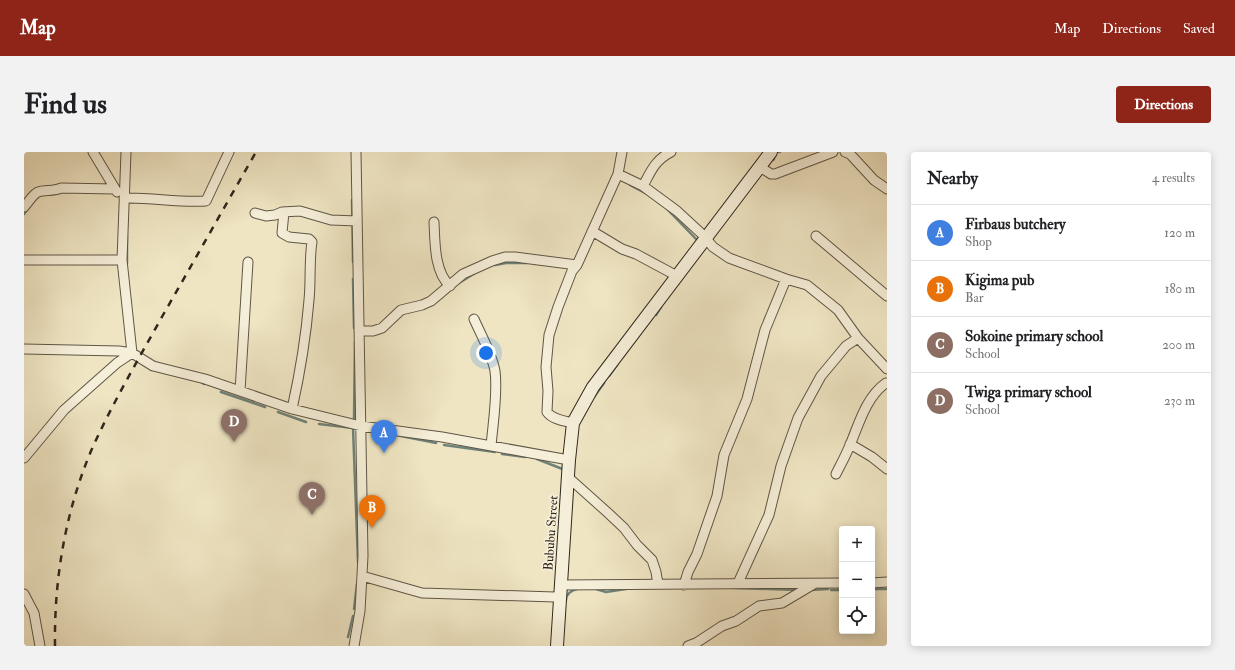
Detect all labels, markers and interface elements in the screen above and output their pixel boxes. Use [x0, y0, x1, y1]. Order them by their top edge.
text: Map [20, 16, 56, 40]
text: Map [1054, 20, 1080, 37]
text: Directions [1102, 20, 1161, 37]
text: Saved [1183, 20, 1215, 37]
button: Directions [1116, 86, 1211, 123]
text: Find us [24, 87, 107, 122]
text: Nearby [927, 168, 978, 189]
text: 4 results [1152, 170, 1195, 186]
text: Firbaus butchery [965, 215, 1066, 234]
text: A [936, 225, 944, 241]
text: 120 m [1164, 225, 1195, 241]
text: Shop [965, 234, 992, 250]
text: Kigima pub [965, 271, 1034, 290]
text: B [936, 281, 944, 297]
text: 180 m [1165, 281, 1195, 297]
text: Bar [965, 290, 984, 306]
text: Sokoine primary school [965, 327, 1103, 346]
text: C [935, 337, 945, 353]
text: 200 m [1162, 337, 1195, 353]
your location [476, 343, 496, 363]
text: School [965, 346, 1000, 362]
text: Twiga primary school [965, 383, 1092, 402]
text: D [935, 393, 945, 409]
text: 230 m [1164, 393, 1195, 409]
text: School [965, 402, 1000, 418]
pin: D [221, 409, 247, 442]
pin: A [371, 420, 397, 453]
pin: C [299, 482, 325, 515]
pin: B [359, 495, 385, 528]
street label: Bububu Street [540, 495, 562, 571]
map controls [839, 526, 875, 634]
button: + [839, 526, 875, 562]
button: − [839, 562, 875, 598]
button: locate [839, 598, 875, 634]

